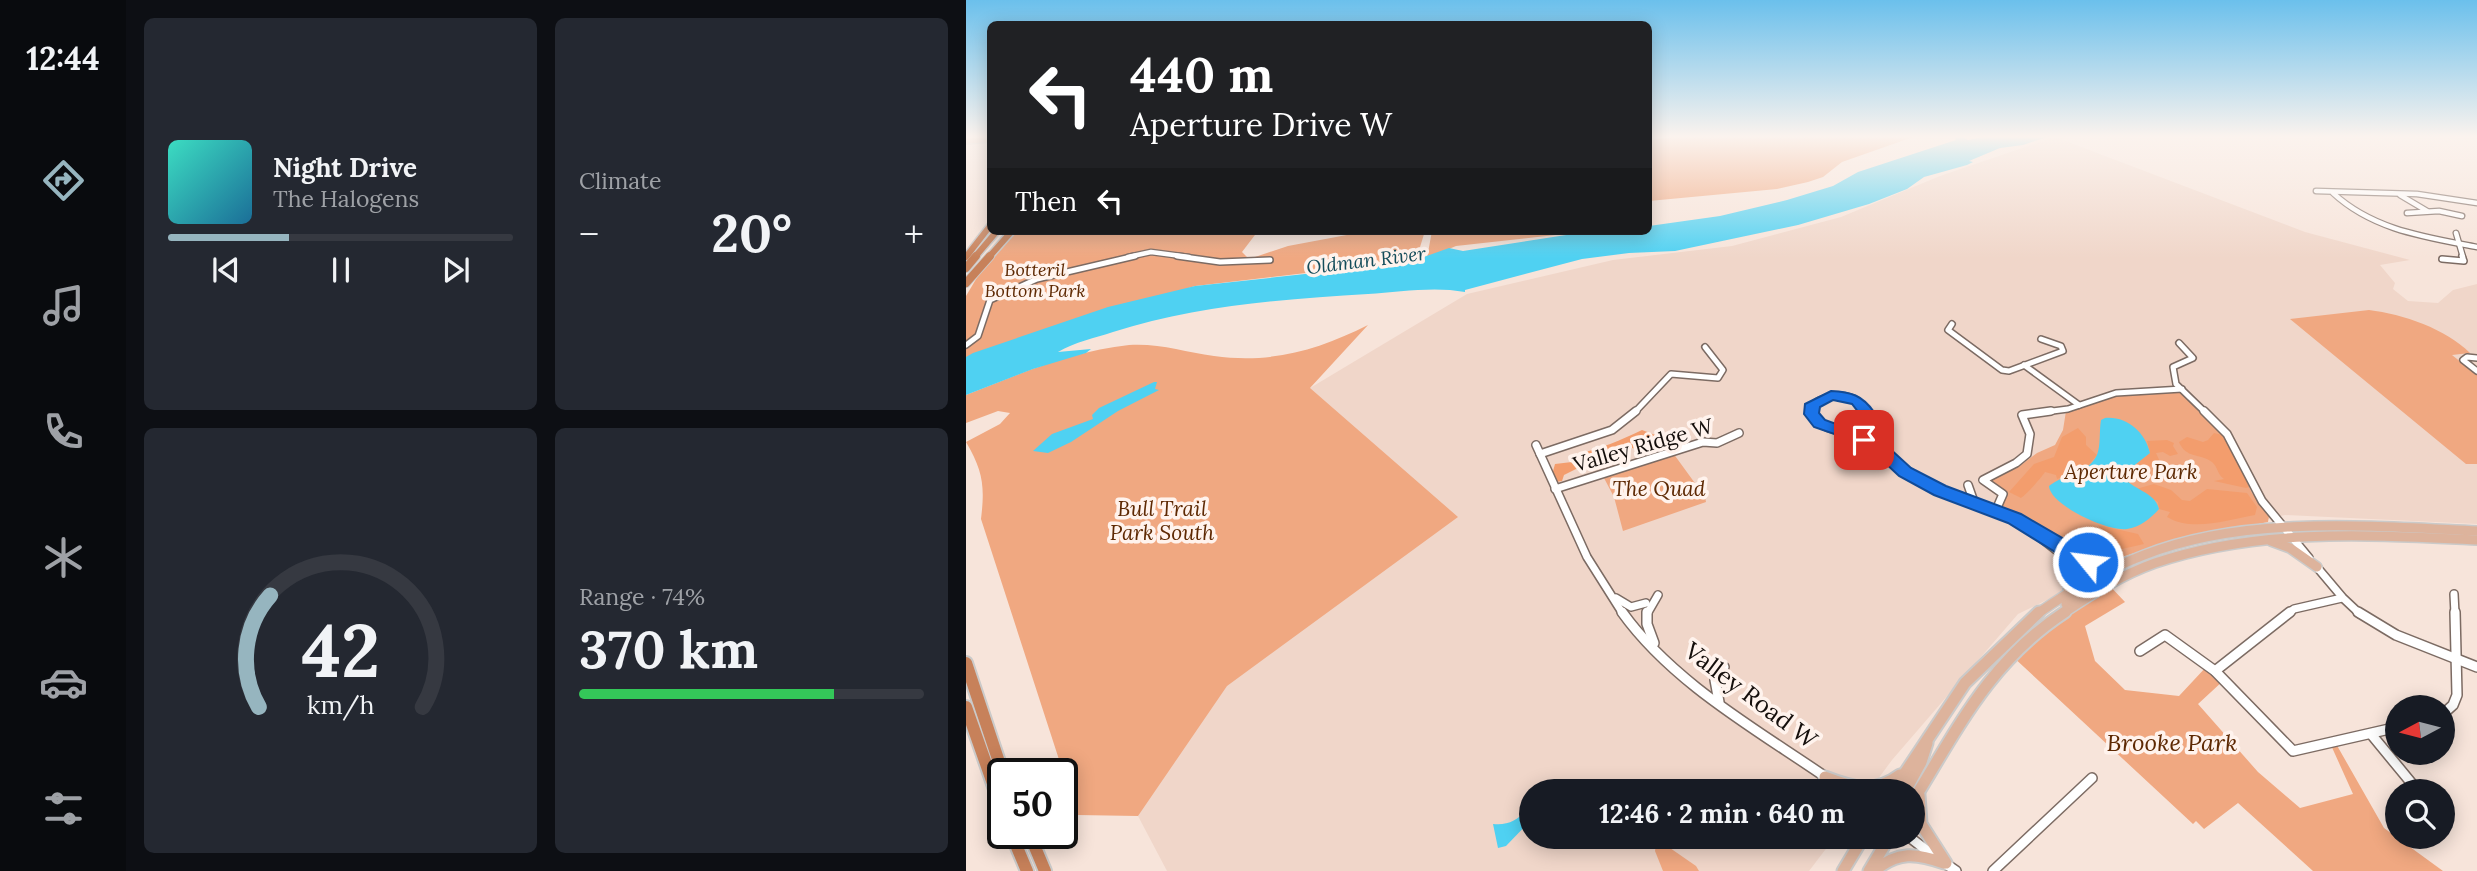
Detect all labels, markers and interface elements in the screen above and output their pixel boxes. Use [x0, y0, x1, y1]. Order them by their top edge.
text: 12:44 [26, 38, 100, 79]
text: 440 m [1130, 43, 1273, 105]
icon: left [1015, 49, 1106, 140]
text: Aperture Drive W [1130, 104, 1392, 145]
text: Night Drive [273, 151, 417, 184]
icon: directions [39, 156, 88, 205]
text: Climate [579, 166, 661, 195]
icon: left [1091, 182, 1129, 220]
text: The Halogens [273, 184, 419, 213]
text: Then [1015, 185, 1077, 218]
text: 20° [711, 200, 792, 266]
text: − [579, 210, 599, 258]
text: + [904, 210, 924, 258]
water label: Oldman River [1305, 241, 1428, 279]
icon: previous [207, 251, 245, 289]
icon: pause [322, 251, 360, 289]
icon: next [437, 251, 475, 289]
park label: Botteril Bottom Park [984, 258, 1086, 302]
icon: music [39, 281, 88, 330]
icon: phone [39, 407, 88, 456]
pin [1834, 410, 1894, 470]
street label: Valley Ridge W [1569, 412, 1717, 478]
icon: arrive [1845, 421, 1883, 459]
park label: Aperture Park [2063, 458, 2198, 485]
park label: The Quad [1612, 475, 1706, 502]
park label: Bull Trail Park South [1110, 495, 1214, 546]
position arrow [2051, 525, 2125, 599]
icon: climate [39, 533, 88, 582]
text: Range · 74% [579, 582, 705, 611]
text: 42 [301, 604, 380, 697]
text: 370 km [579, 616, 758, 682]
street label: Valley Road W [1678, 634, 1824, 756]
icon: car [39, 658, 88, 707]
text: km/h [307, 688, 374, 720]
north arrow [2385, 695, 2455, 765]
map controls [2385, 695, 2455, 849]
park label: Brooke Park [2106, 727, 2238, 758]
speed limit sign: 50 [987, 758, 1078, 849]
button: search [2385, 779, 2455, 849]
icon: filters [39, 784, 88, 833]
text: 12:46 · 2 min · 640 m [1599, 797, 1845, 830]

